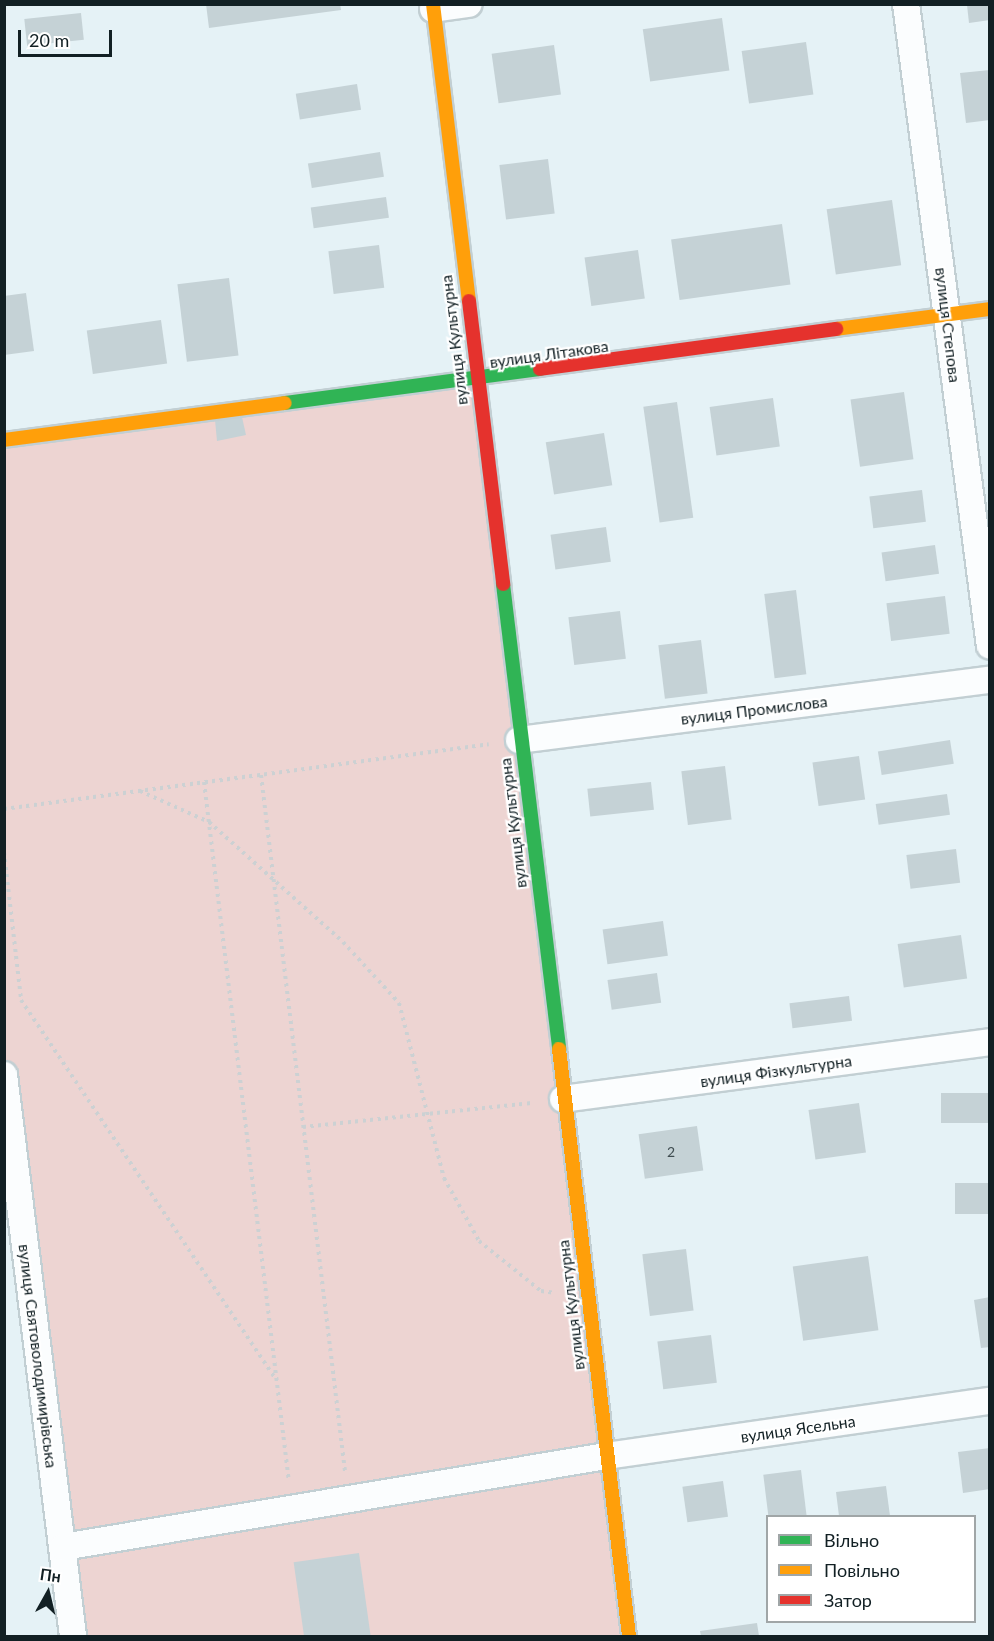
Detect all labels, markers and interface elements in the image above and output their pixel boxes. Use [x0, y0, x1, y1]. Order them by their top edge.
scale bar [21, 18, 116, 56]
text: 20 m [29, 29, 69, 51]
street label: вулиця Степова [931, 266, 965, 384]
street label: вулиця Культурна [436, 274, 472, 406]
street label: вулиця Літакова [488, 336, 610, 372]
street label: вулиця Промислова [680, 691, 828, 729]
street label: вулиця Культурна [495, 757, 531, 889]
street label: вулиця Фізкультурна [699, 1051, 853, 1091]
house number: 2 [667, 1144, 675, 1160]
street label: вулиця Культурна [553, 1239, 589, 1371]
street label: вулиця Святоволодимирівська [15, 1243, 61, 1469]
street label: вулиця Ясельна [739, 1411, 857, 1447]
legend [766, 1515, 976, 1623]
text: Вільно [824, 1529, 879, 1551]
text: Повільно [824, 1559, 900, 1581]
north arrow [18, 1563, 78, 1623]
text: Пн [39, 1564, 62, 1586]
text: Затор [824, 1589, 872, 1611]

